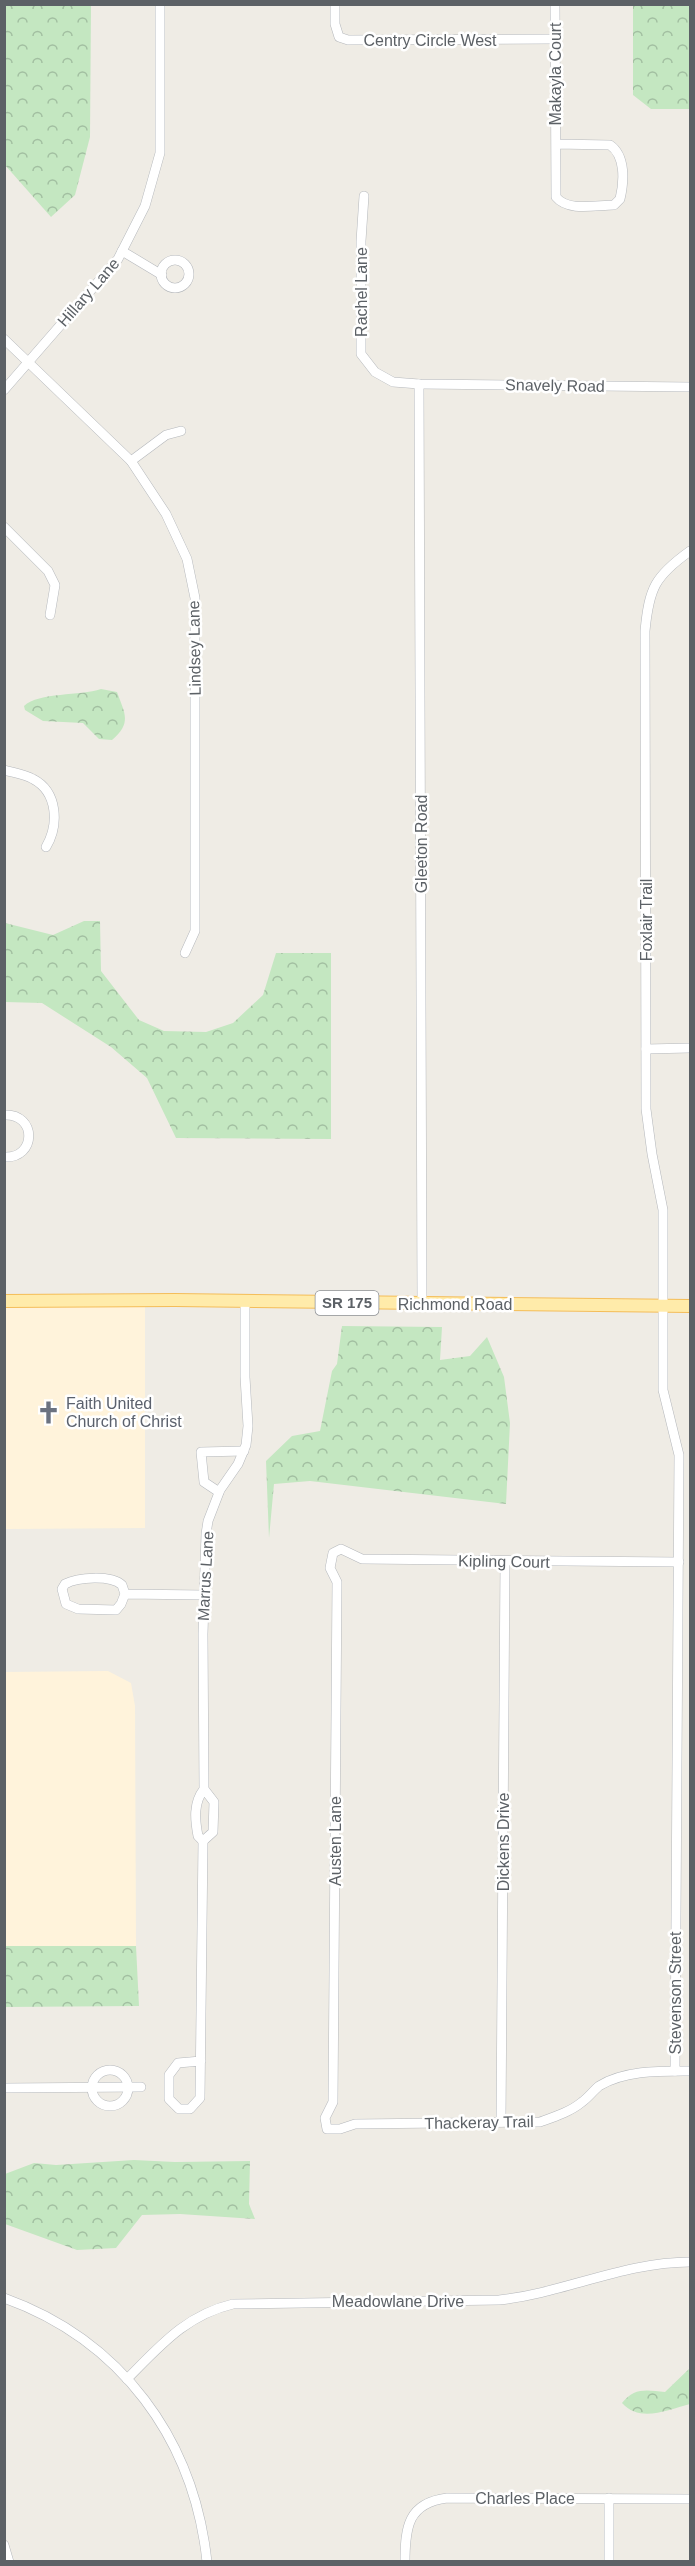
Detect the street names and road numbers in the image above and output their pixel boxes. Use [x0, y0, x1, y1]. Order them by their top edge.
street label: Makayla Court [547, 22, 564, 126]
street label: Centry Circle West [363, 32, 497, 49]
street label: Rachel Lane [353, 247, 370, 337]
street label: Hillary Lane [54, 255, 123, 330]
street label: Snavely Road [505, 376, 605, 395]
street label: Lindsey Lane [185, 600, 204, 696]
street label: Gleeton Road [413, 795, 430, 893]
street label: Foxlair Trail [638, 879, 655, 961]
road number: SR 175 [316, 1291, 378, 1315]
street label: Richmond Road [398, 1296, 512, 1313]
street label: Marrus Lane [195, 1531, 216, 1621]
street label: Kipling Court [458, 1552, 550, 1571]
street label: Dickens Drive [495, 1793, 512, 1891]
street label: Austen Lane [327, 1796, 344, 1886]
street label: Stevenson Street [667, 1931, 684, 2054]
street label: Thackeray Trail [424, 2113, 534, 2132]
street label: Meadowlane Drive [332, 2293, 464, 2310]
street label: Charles Place [475, 2490, 575, 2507]

